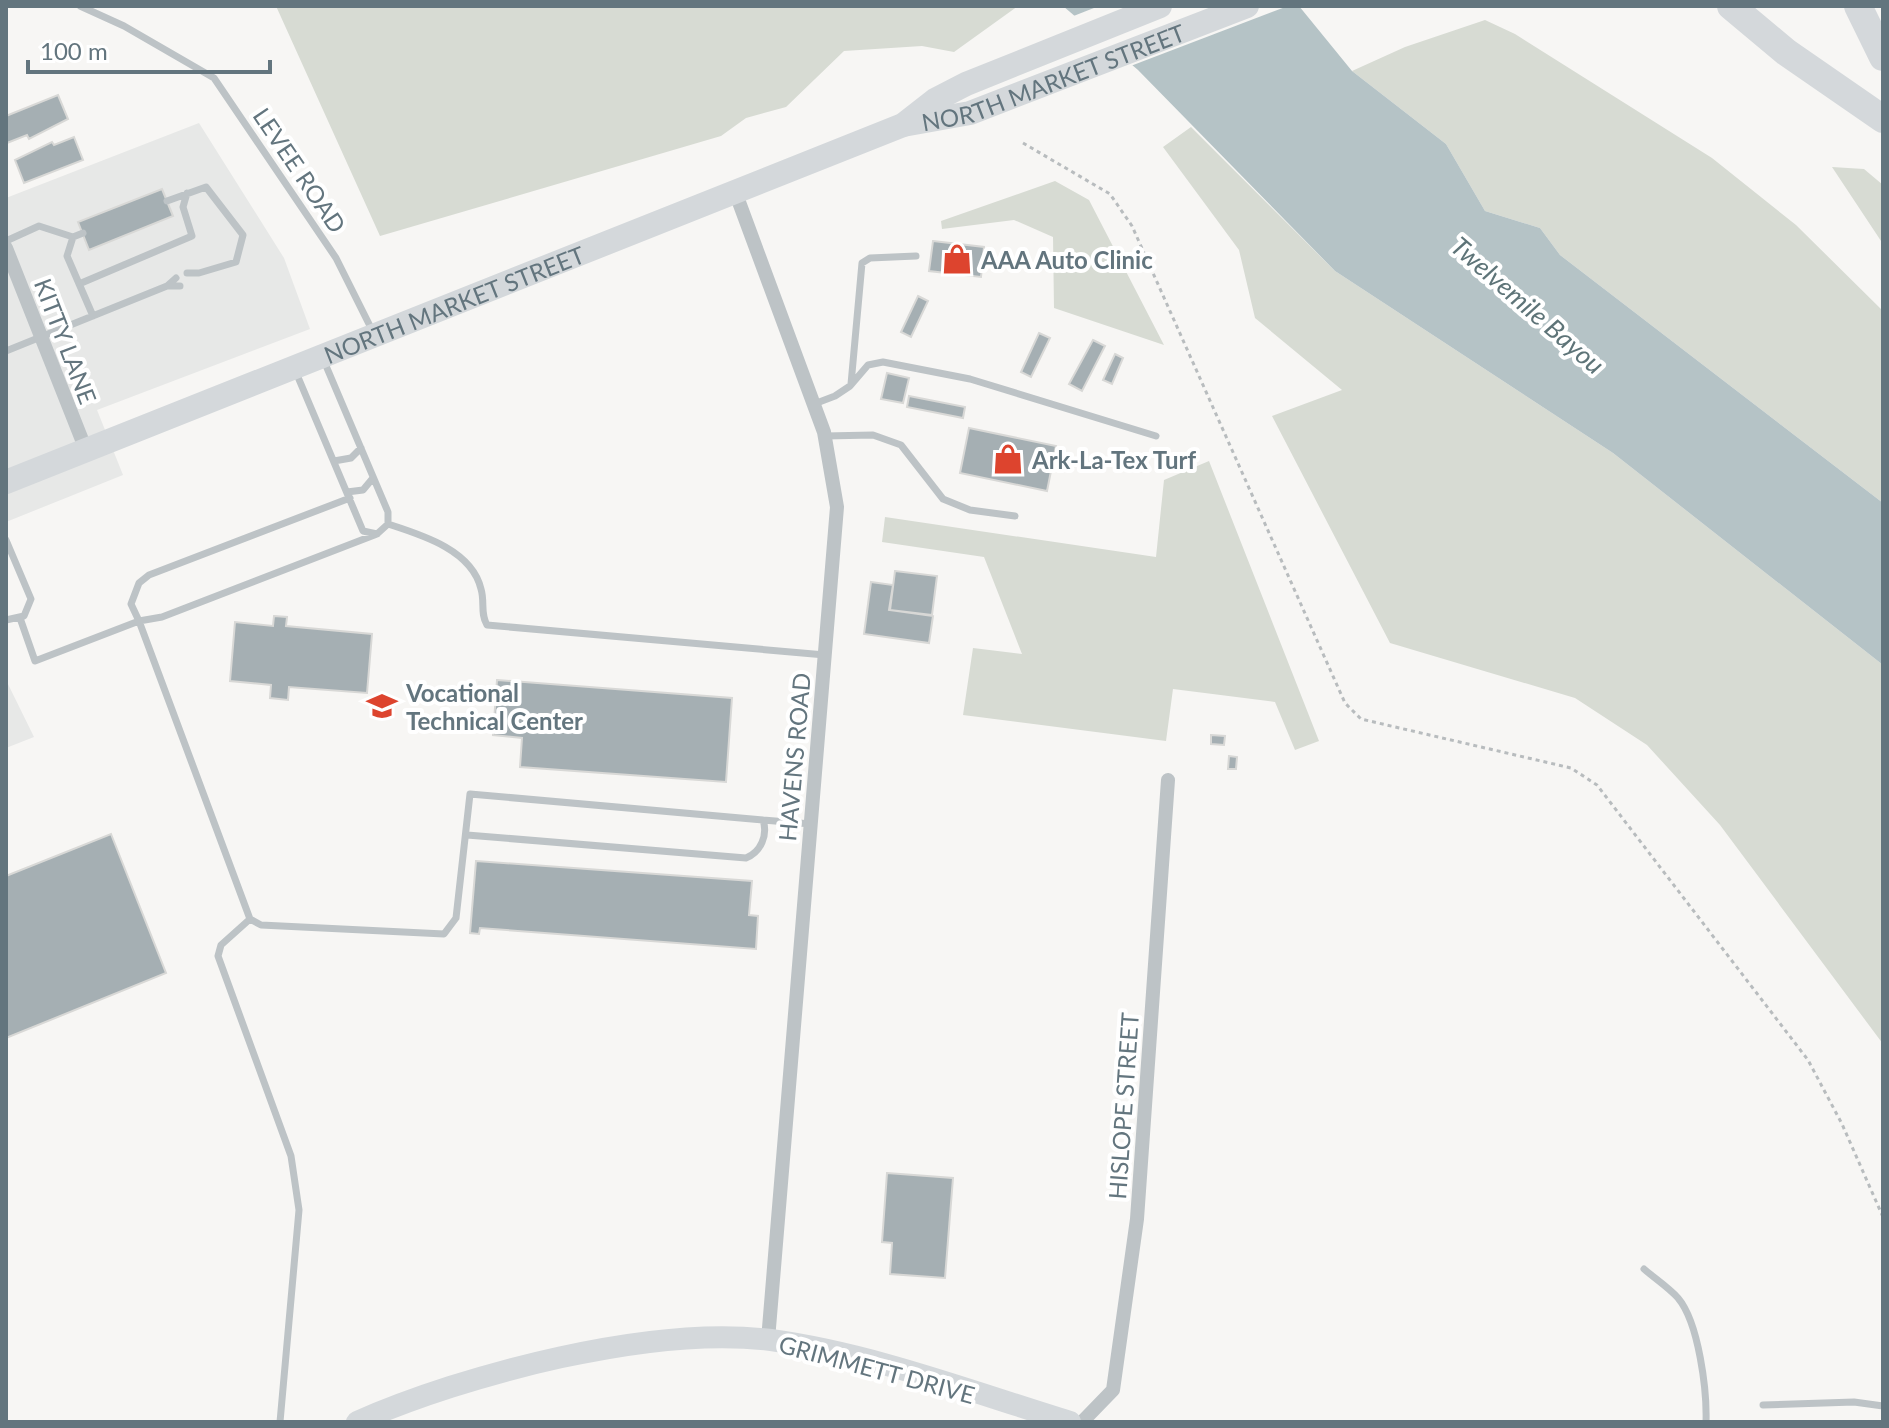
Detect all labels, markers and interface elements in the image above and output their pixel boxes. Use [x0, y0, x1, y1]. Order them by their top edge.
street label: NORTH MARKET STREET [919, 17, 1189, 136]
scale bar [28, 24, 270, 74]
text: 100 m [40, 36, 108, 65]
street label: LEVEE ROAD [248, 102, 352, 238]
water label: Twelvemile Bayou [1445, 230, 1611, 380]
street label: NORTH MARKET STREET [319, 239, 588, 369]
shop icon: AAA Auto Clinic [940, 242, 974, 276]
place label: AAA Auto Clinic [980, 245, 1153, 274]
street label: KITTY LANE [29, 274, 103, 408]
shop icon: Ark-La-Tex Turf [991, 442, 1025, 476]
place label: Ark-La-Tex Turf [1031, 445, 1196, 474]
street label: HAVENS ROAD [772, 672, 816, 842]
place label: Vocational Technical Center [405, 678, 583, 735]
school or university icon: Vocational Technical Center [365, 689, 399, 723]
street label: HISLOPE STREET [1102, 1012, 1144, 1200]
street label: GRIMMETT DRIVE [776, 1329, 978, 1409]

